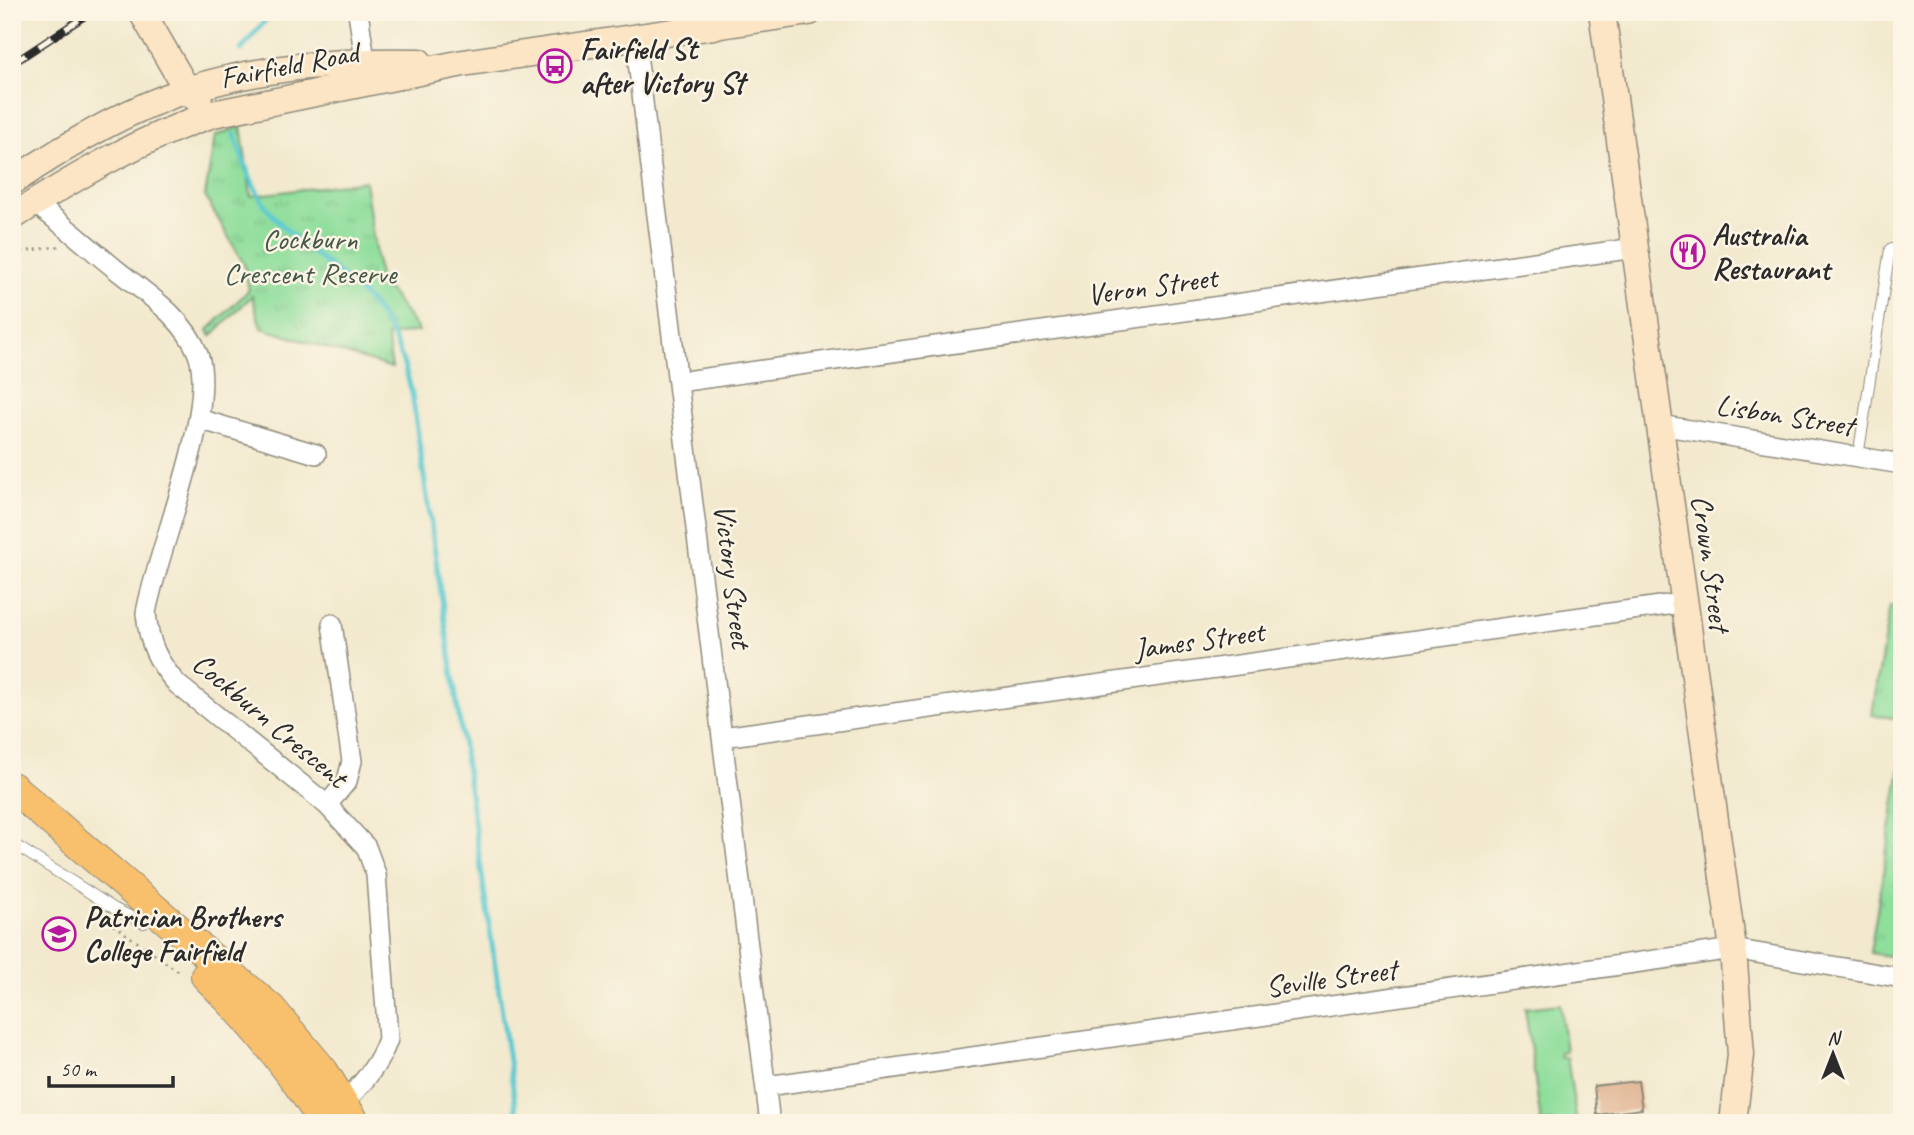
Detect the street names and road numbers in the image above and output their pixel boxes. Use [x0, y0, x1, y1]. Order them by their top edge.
street label: Fairfield Road [217, 32, 366, 97]
street label: Veron Street [1085, 258, 1222, 314]
street label: Lisbon Street [1714, 385, 1860, 445]
street label: Crown Street [1683, 493, 1740, 637]
street label: Victory Street [705, 502, 761, 653]
street label: James Street [1130, 612, 1269, 668]
street label: Cockburn Crescent [185, 644, 358, 798]
street label: Seville Street [1263, 949, 1403, 1006]

